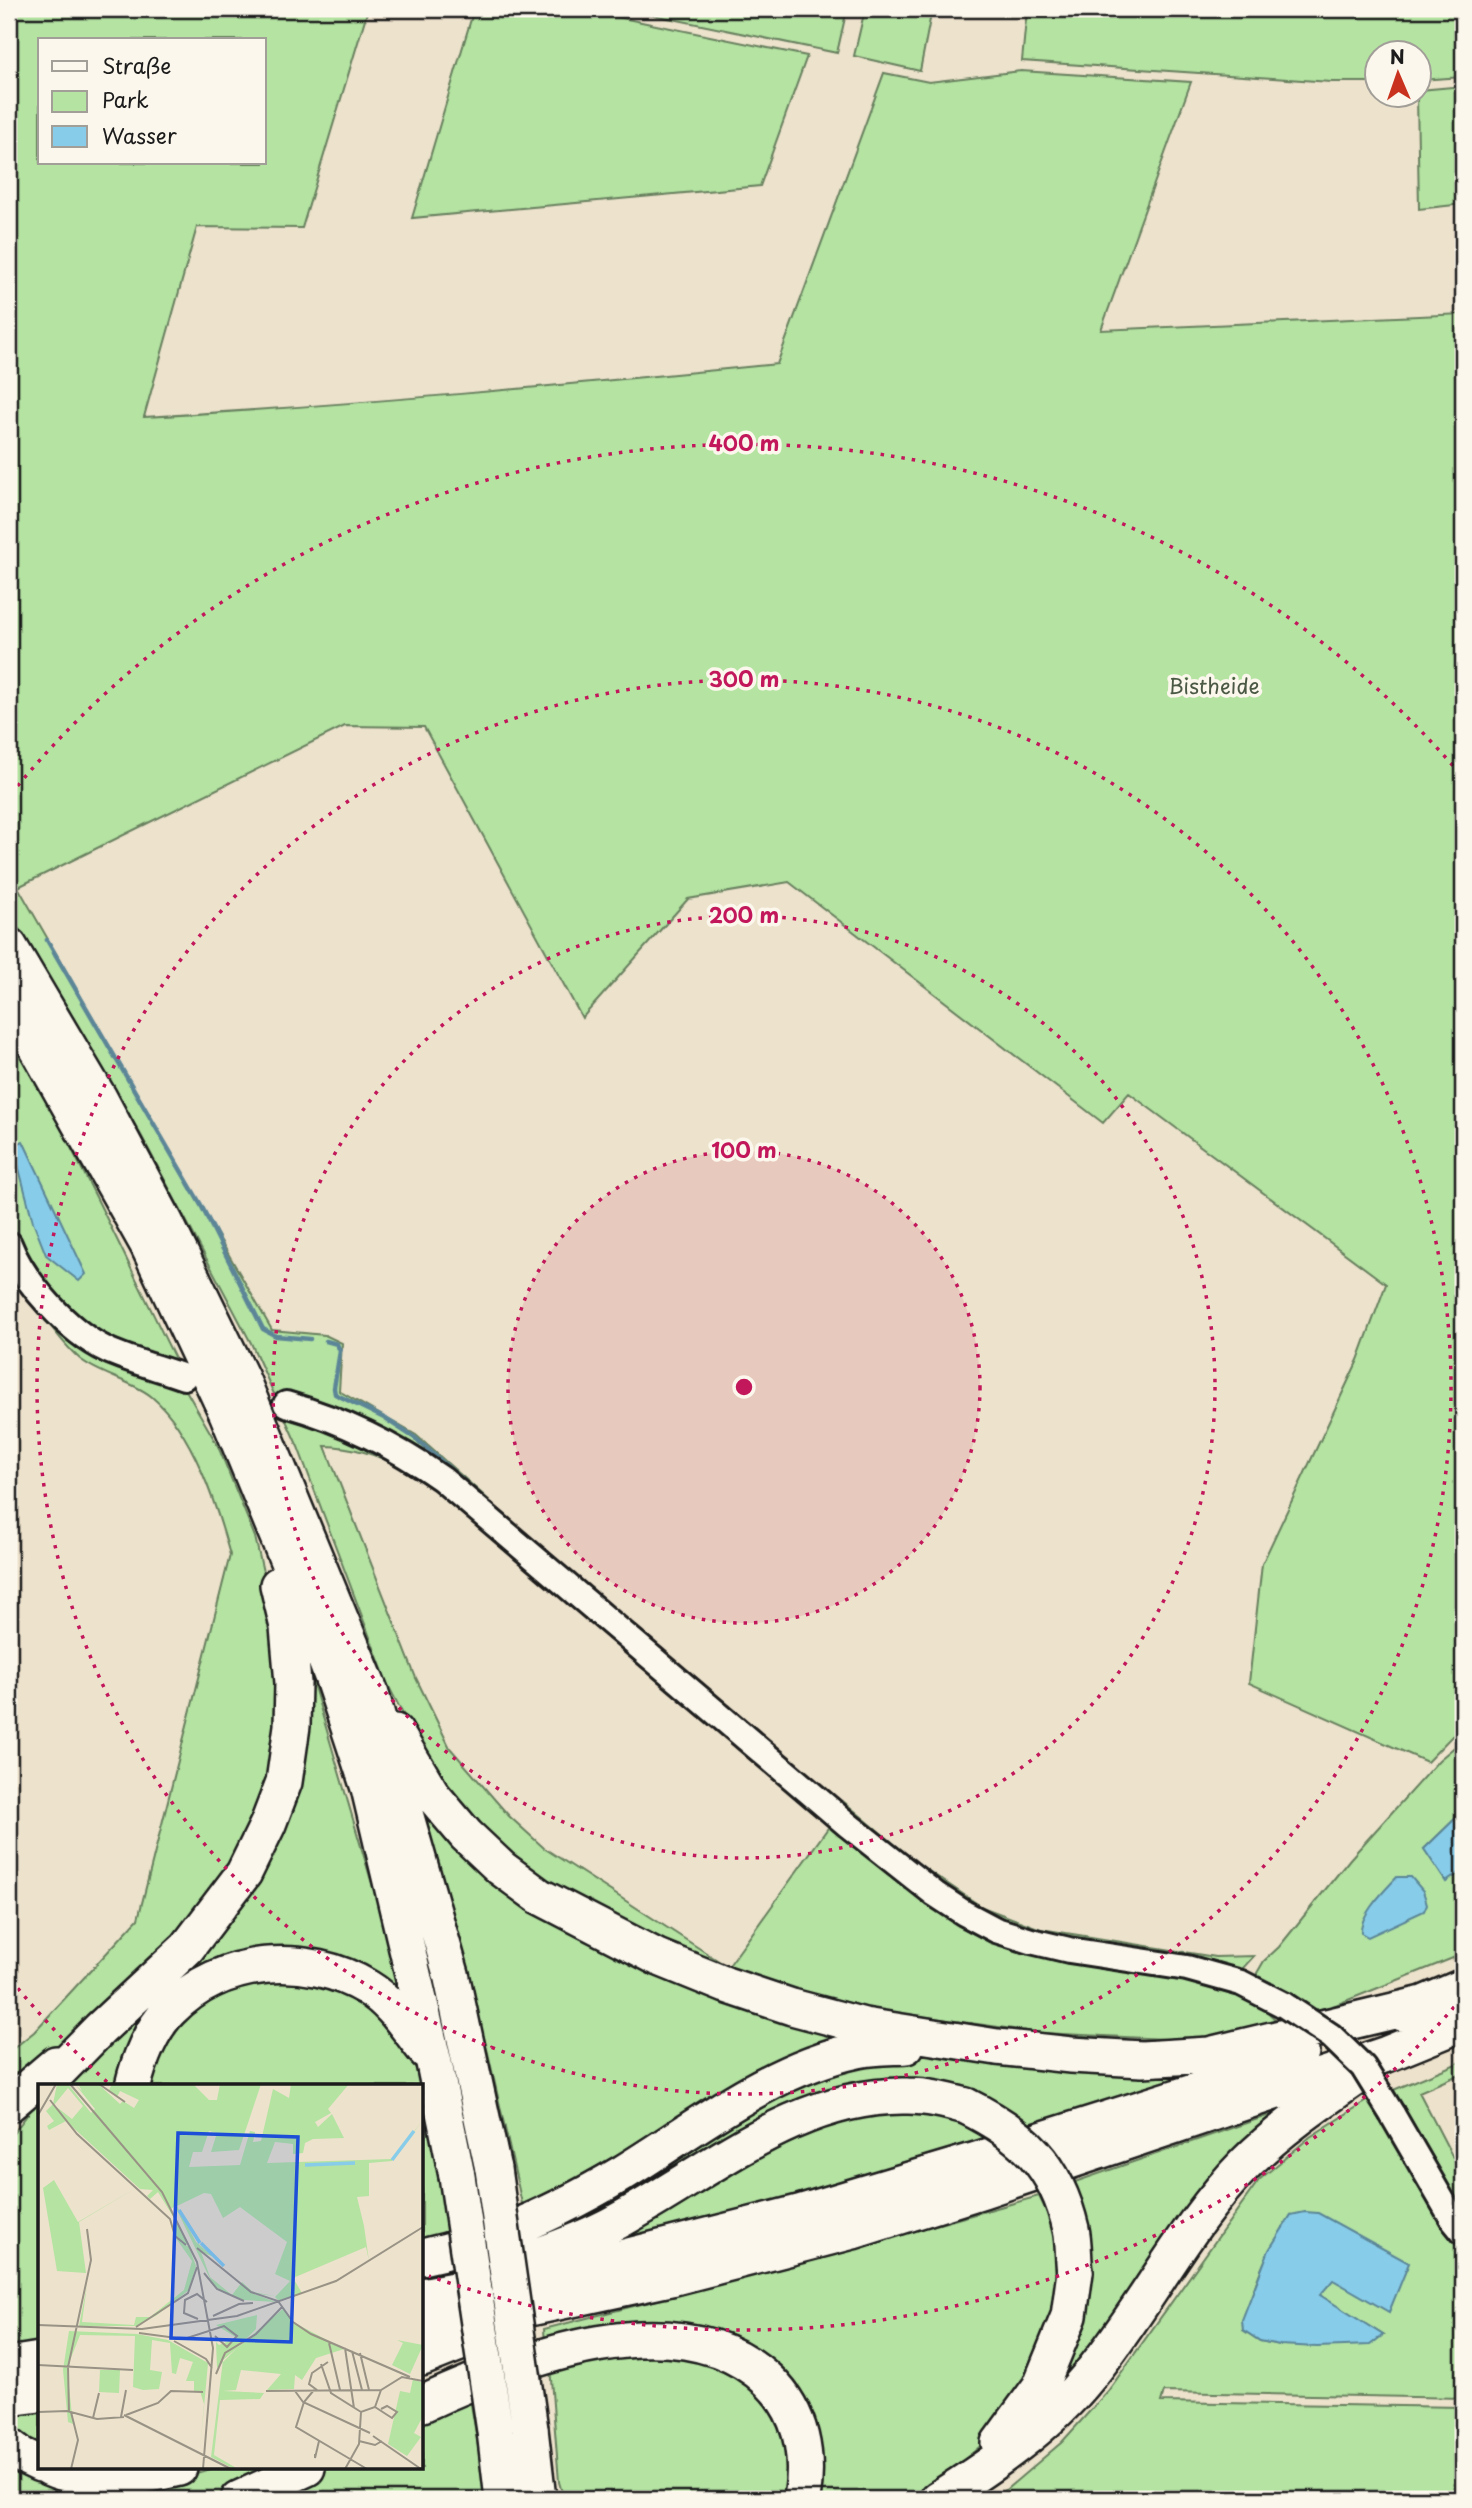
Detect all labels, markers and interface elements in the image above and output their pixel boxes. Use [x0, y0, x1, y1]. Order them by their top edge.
legend [38, 38, 266, 164]
north arrow [1364, 38, 1434, 108]
text: N [1389, 42, 1405, 70]
text: Straße [102, 49, 171, 81]
text: Park [102, 83, 149, 115]
text: Wasser [102, 119, 177, 151]
text: 400 m [709, 426, 779, 458]
text: 300 m [709, 662, 779, 694]
park label: Bistheide [1168, 669, 1260, 701]
text: 200 m [709, 898, 779, 930]
text: 100 m [711, 1133, 777, 1165]
centre of rings [732, 1375, 756, 1399]
inset map [38, 2084, 424, 2470]

